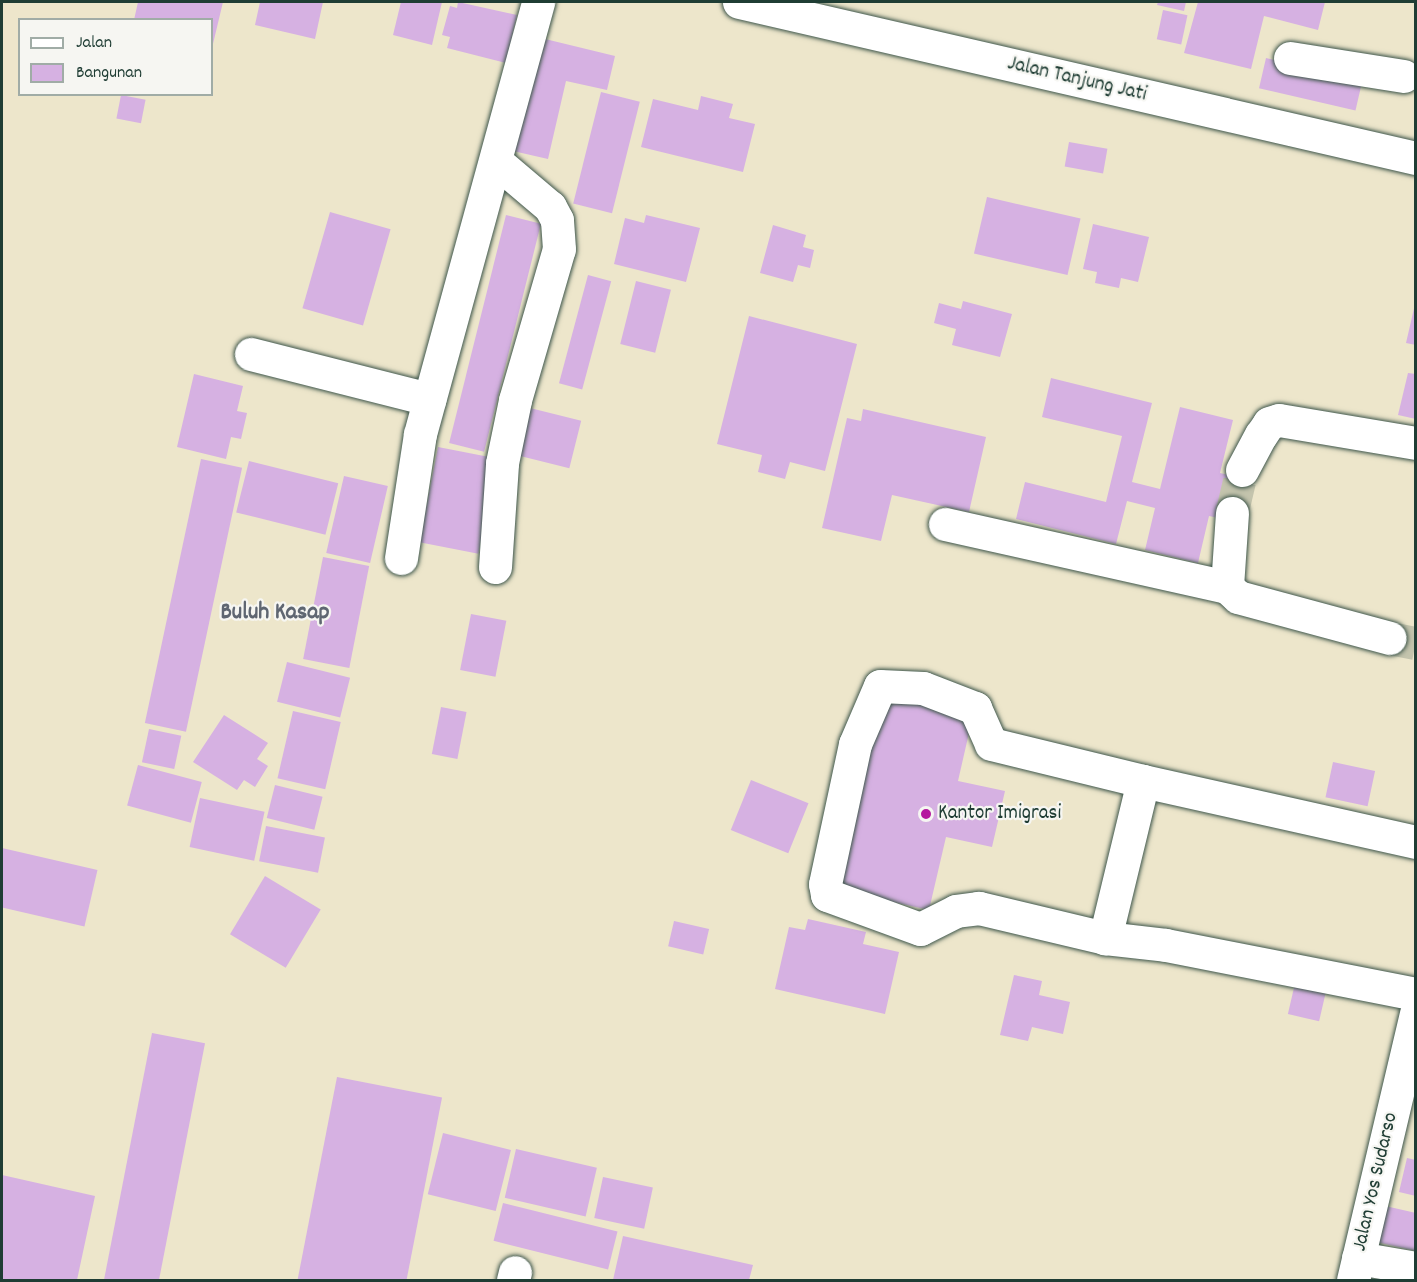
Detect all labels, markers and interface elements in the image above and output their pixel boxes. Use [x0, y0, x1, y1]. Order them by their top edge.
legend [18, 18, 213, 96]
text: Jalan [76, 31, 112, 56]
street label: Jalan Tanjung Jati [1005, 52, 1149, 108]
text: Bangunan [76, 61, 142, 86]
district label: Buluh Kasap [220, 600, 330, 628]
place label: Kantor Imigrasi [938, 801, 1061, 827]
marker: Kantor Imigrasi [919, 807, 933, 821]
street label: Jalan Yos Sudarso [1348, 1110, 1404, 1254]

